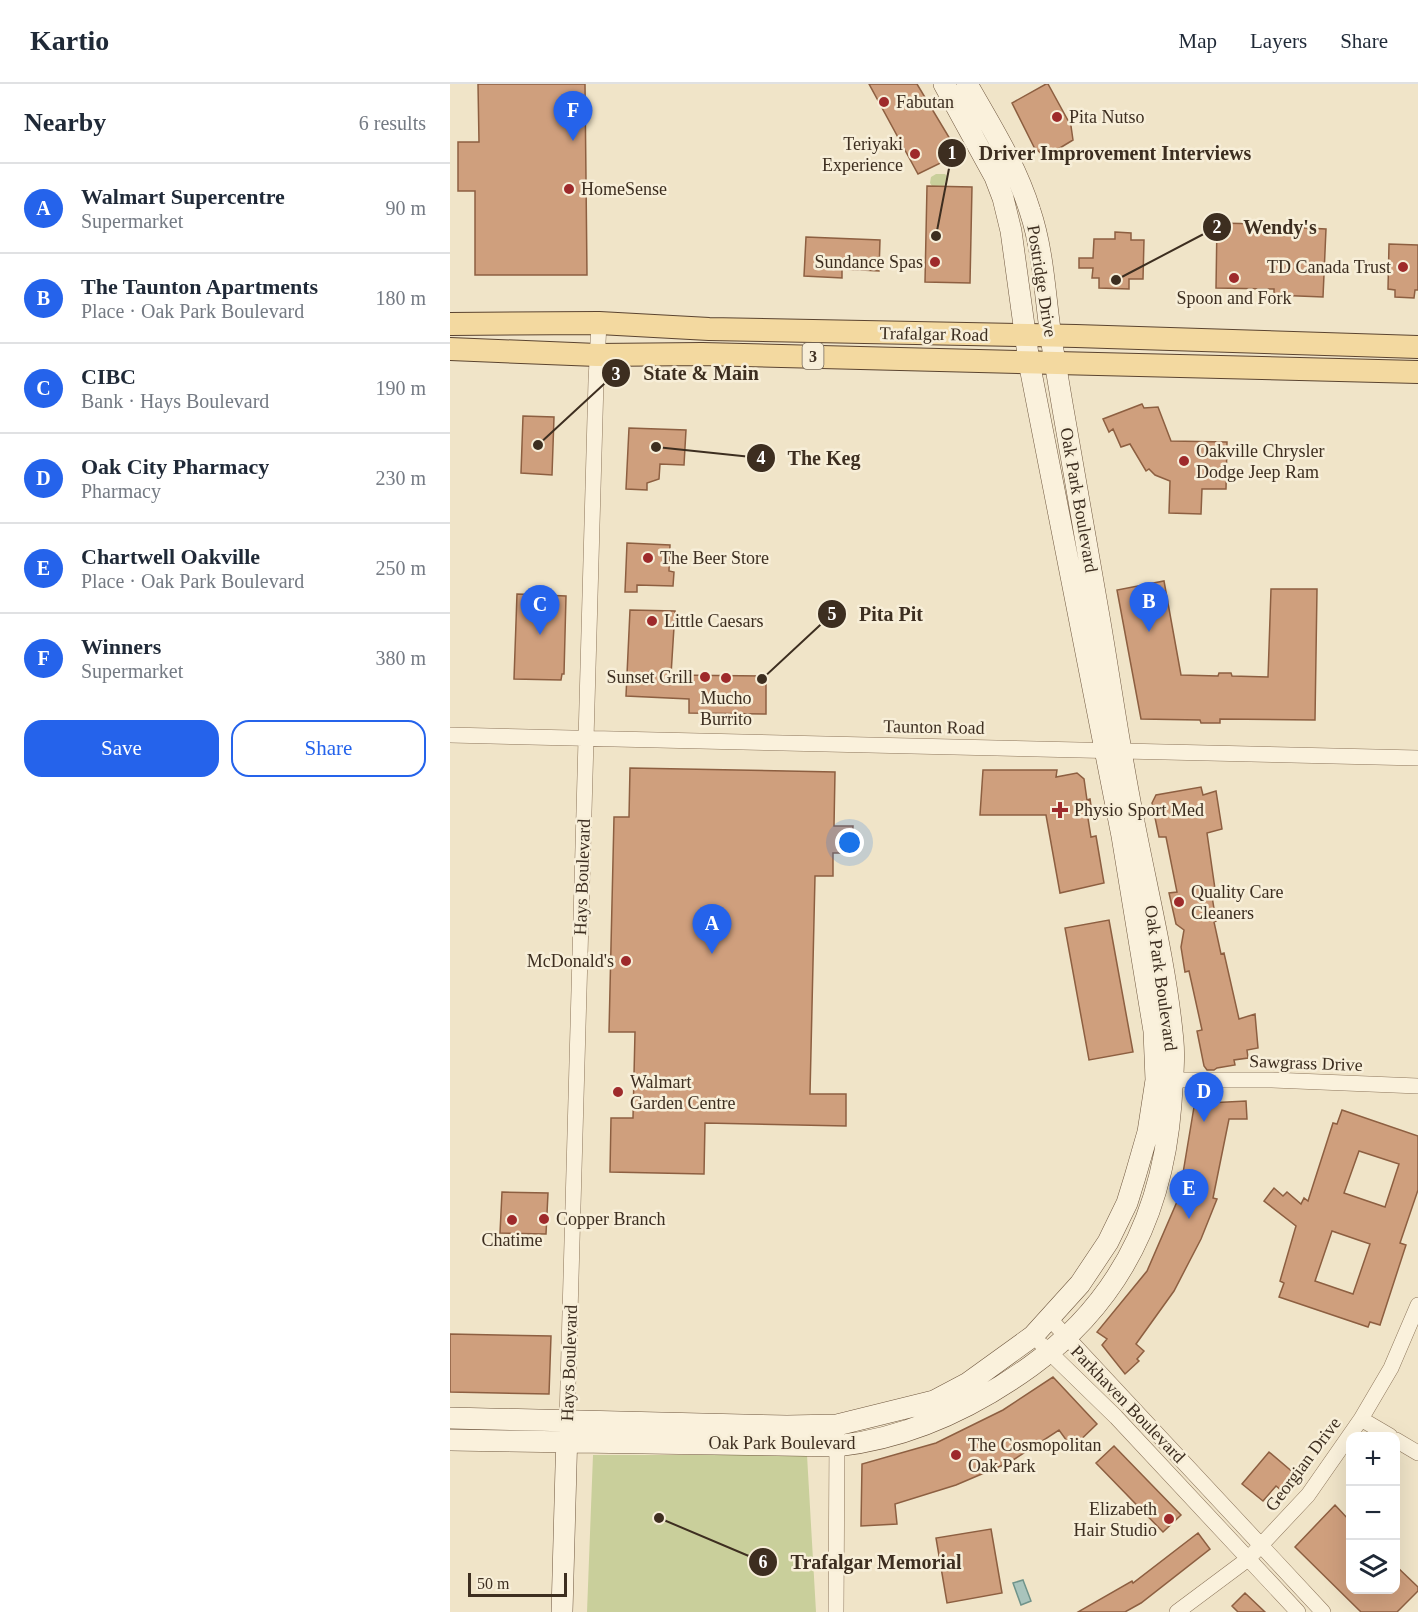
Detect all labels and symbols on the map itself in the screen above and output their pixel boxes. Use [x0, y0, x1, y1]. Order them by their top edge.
pin: F [554, 92, 592, 141]
place label: Fabutan [896, 92, 954, 112]
marker: Fabutan [877, 95, 891, 109]
place label: Pita Nutso [1069, 107, 1145, 127]
marker: Pita Nutso [1050, 110, 1064, 124]
place label: Teriyaki Experience [822, 134, 903, 175]
callout: Driver Improvement Interviews [937, 134, 1263, 172]
text: Driver Improvement Interviews [979, 142, 1251, 165]
text: 1 [948, 143, 957, 163]
marker: Teriyaki Experience [908, 147, 922, 161]
place label: HomeSense [581, 179, 667, 199]
marker: HomeSense [562, 182, 576, 196]
callout: Wendy's [1202, 208, 1329, 246]
text: Wendy's [1243, 216, 1317, 239]
text: 2 [1213, 217, 1222, 237]
street label: Postridge Drive [1023, 223, 1061, 339]
place label: Sundance Spas [815, 252, 923, 272]
marker: Sundance Spas [928, 255, 942, 269]
place label: TD Canada Trust [1267, 257, 1391, 277]
marker: TD Canada Trust [1396, 260, 1410, 274]
marker: Spoon and Fork [1227, 271, 1241, 285]
place label: Spoon and Fork [1176, 288, 1292, 308]
street label: Trafalgar Road [879, 323, 989, 345]
road number: 3 [802, 343, 824, 369]
callout: State & Main [601, 354, 771, 392]
text: State & Main [643, 362, 759, 384]
text: 3 [612, 364, 621, 384]
street label: Oak Park Boulevard [1056, 426, 1102, 574]
callout: The Keg [746, 439, 873, 477]
place label: Oakville Chrysler Dodge Jeep Ram [1196, 441, 1324, 482]
text: The Keg [788, 447, 860, 470]
text: 4 [757, 448, 766, 468]
marker: Oakville Chrysler Dodge Jeep Ram [1177, 454, 1191, 468]
place label: The Beer Store [660, 548, 769, 568]
marker: The Beer Store [641, 551, 655, 565]
pin: B [1130, 582, 1168, 632]
pin: C [520, 586, 560, 635]
callout: Pita Pit [817, 595, 935, 633]
text: Pita Pit [859, 603, 923, 625]
text: 5 [828, 604, 837, 624]
place label: Little Caesars [664, 611, 763, 631]
marker: Little Caesars [645, 614, 659, 628]
place label: Sunset Grill [606, 667, 693, 687]
marker: Sunset Grill [698, 670, 712, 684]
marker: Mucho Burrito [719, 671, 733, 685]
place label: Mucho Burrito [700, 688, 752, 729]
street label: Taunton Road [883, 716, 985, 738]
place label: Physio Sport Med [1074, 800, 1204, 820]
marker: Physio Sport Med [1051, 801, 1069, 819]
street label: Hays Boulevard [570, 818, 594, 936]
your location [835, 828, 864, 857]
place label: Quality Care Cleaners [1191, 882, 1283, 923]
marker: Quality Care Cleaners [1172, 895, 1186, 909]
pin: A [692, 904, 732, 954]
street label: Oak Park Boulevard [1141, 904, 1181, 1052]
place label: McDonald's [527, 951, 614, 971]
marker: McDonald's [619, 954, 633, 968]
street label: Sawgrass Drive [1249, 1051, 1363, 1075]
place label: Walmart Garden Centre [630, 1072, 735, 1113]
pin: D [1184, 1072, 1224, 1122]
marker: Walmart Garden Centre [611, 1085, 625, 1099]
pin: E [1170, 1170, 1208, 1219]
place label: Copper Branch [556, 1209, 665, 1229]
marker: Copper Branch [537, 1212, 551, 1226]
marker: Chatime [505, 1213, 519, 1227]
place label: Chatime [482, 1230, 543, 1250]
street label: Hays Boulevard [557, 1304, 581, 1422]
street label: Parkhaven Boulevard [1067, 1341, 1189, 1467]
street label: Georgian Drive [1261, 1413, 1345, 1515]
street label: Oak Park Boulevard [709, 1433, 855, 1453]
place label: The Cosmopolitan Oak Park [968, 1435, 1102, 1476]
marker: The Cosmopolitan Oak Park [949, 1448, 963, 1462]
place label: Elizabeth Hair Studio [1074, 1499, 1157, 1540]
marker: Elizabeth Hair Studio [1162, 1512, 1176, 1526]
callout: Trafalgar Memorial [748, 1543, 973, 1581]
text: Trafalgar Memorial [791, 1551, 962, 1574]
text: 6 [759, 1552, 768, 1572]
scale bar [468, 1570, 567, 1598]

